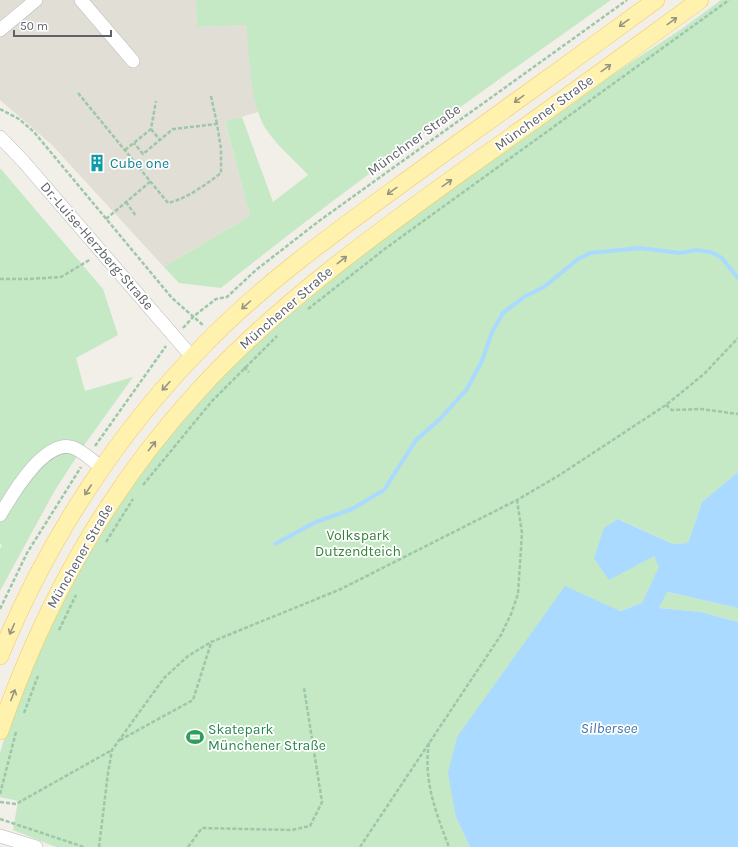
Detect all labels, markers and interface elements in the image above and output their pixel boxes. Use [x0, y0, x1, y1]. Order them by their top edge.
scale bar [14, 12, 111, 38]
one-way arrow [666, 16, 677, 25]
text: 50 m [20, 19, 48, 33]
one-way arrow [619, 19, 630, 27]
one-way arrow [600, 64, 611, 72]
street label: Münchener Straße [491, 71, 597, 155]
one-way arrow [514, 95, 525, 103]
street label: Münchner Straße [364, 101, 464, 179]
building icon: Cube one [87, 153, 107, 173]
place label: Cube one [110, 155, 169, 172]
street label: Dr.-Luise-Herzberg-Straße [37, 179, 157, 313]
one-way arrow [441, 179, 452, 187]
one-way arrow [386, 187, 397, 195]
one-way arrow [337, 256, 348, 264]
street label: Münchener Straße [236, 263, 336, 353]
one-way arrow [241, 300, 251, 310]
one-way arrow [162, 381, 171, 391]
one-way arrow [148, 440, 156, 451]
one-way arrow [84, 484, 92, 495]
street label: Münchener Straße [43, 501, 117, 611]
park label: Volkspark Dutzendteich [315, 527, 401, 560]
one-way arrow [7, 623, 15, 635]
one-way arrow [10, 689, 18, 701]
water label: Silbersee [581, 719, 638, 737]
place label: Skatepark Münchener Straße [208, 721, 326, 754]
sports icon: Skatepark Münchener Straße [185, 727, 205, 747]

